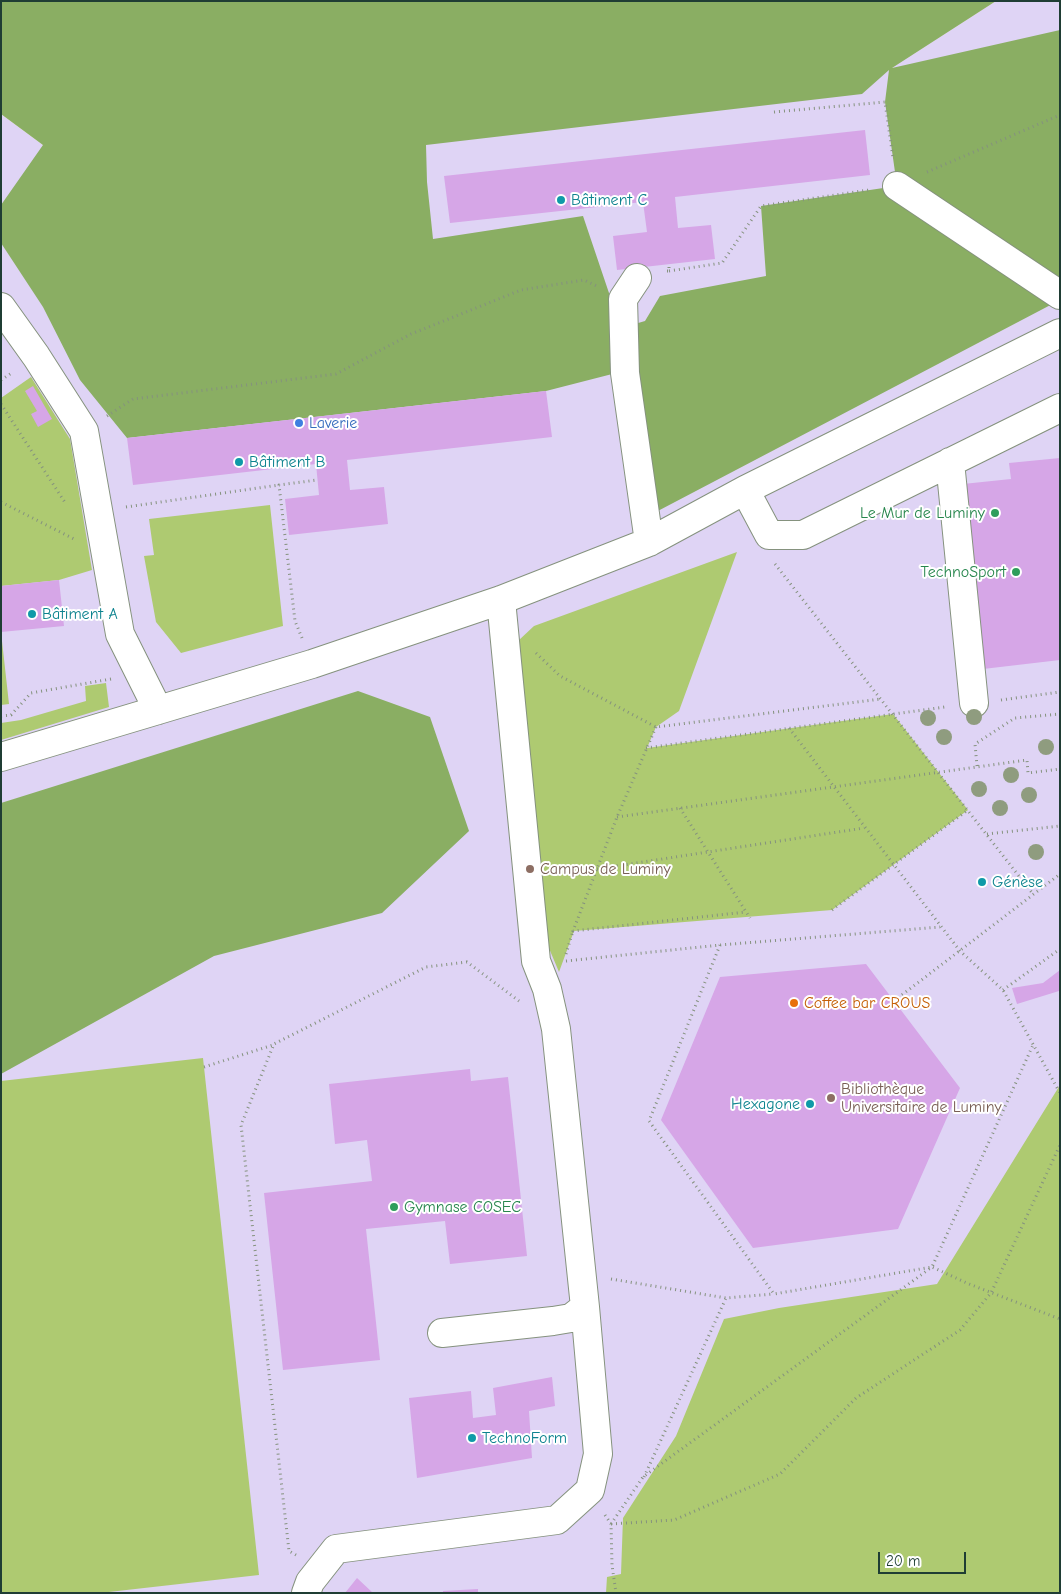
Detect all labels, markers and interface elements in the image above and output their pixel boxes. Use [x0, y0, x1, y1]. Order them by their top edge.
place label: Bâtiment C [571, 190, 647, 210]
marker: Bâtiment C [555, 194, 567, 206]
place label: Laverie [309, 413, 357, 433]
marker: Laverie [293, 417, 305, 429]
place label: Bâtiment B [249, 452, 325, 472]
marker: Bâtiment B [233, 456, 245, 468]
place label: Le Mur de Luminy [860, 503, 985, 523]
marker: Le Mur de Luminy [989, 507, 1001, 519]
place label: TechnoSport [921, 562, 1006, 582]
marker: TechnoSport [1010, 566, 1022, 578]
place label: Bâtiment A [42, 604, 118, 624]
marker: Bâtiment A [26, 608, 38, 620]
place label: Campus de Luminy [540, 859, 671, 879]
marker: Campus de Luminy [524, 863, 536, 875]
place label: Génèse [992, 872, 1043, 892]
marker: Génèse [976, 876, 988, 888]
place label: Coffee bar CROUS [804, 993, 930, 1013]
marker: Coffee bar CROUS [788, 997, 800, 1009]
place label: Bibliothèque Universitaire de Luminy [841, 1079, 1002, 1117]
marker: Bibliothèque Universitaire de Luminy [825, 1092, 837, 1104]
place label: Hexagone [731, 1094, 800, 1114]
marker: Hexagone [804, 1098, 816, 1110]
place label: Gymnase COSEC [404, 1197, 521, 1217]
marker: Gymnase COSEC [388, 1201, 400, 1213]
place label: TechnoForm [482, 1428, 567, 1448]
marker: TechnoForm [466, 1432, 478, 1444]
scale bar [881, 1542, 968, 1574]
text: 20 m [886, 1552, 920, 1570]

